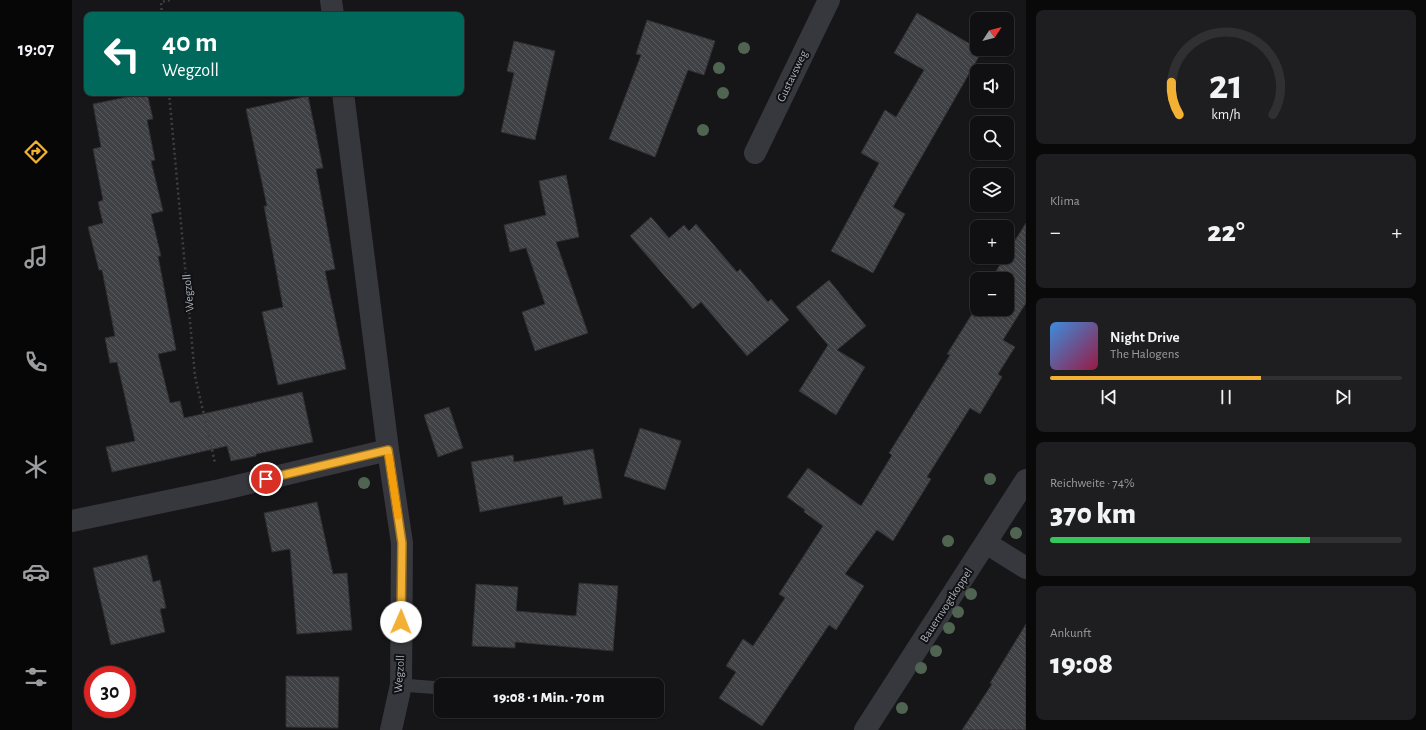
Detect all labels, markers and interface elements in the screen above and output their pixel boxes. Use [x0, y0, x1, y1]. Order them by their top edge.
north arrow [970, 12, 1014, 56]
map controls [970, 12, 1014, 316]
icon: left [96, 28, 148, 80]
text: 40 m [162, 29, 218, 57]
text: 19:07 [18, 41, 54, 59]
street label: Gustavsweg [774, 48, 810, 104]
text: Wegzoll [162, 62, 219, 80]
button: sound [970, 64, 1014, 108]
text: 21 [1209, 65, 1243, 106]
text: km/h [1211, 108, 1241, 122]
button: search [970, 116, 1014, 160]
icon: directions [22, 138, 50, 166]
button: layers [970, 168, 1014, 212]
text: Klima [1050, 195, 1080, 208]
text: 22° [1207, 217, 1245, 247]
button: + [970, 220, 1014, 264]
text: − [1050, 221, 1061, 243]
text: + [1391, 221, 1402, 243]
icon: music [22, 243, 50, 271]
button: − [970, 272, 1014, 316]
street label: Wegzoll [180, 274, 196, 312]
text: Night Drive [1110, 330, 1180, 345]
icon: phone [22, 348, 50, 376]
text: The Halogens [1110, 348, 1179, 361]
icon: previous [1098, 386, 1120, 408]
icon: pause [1215, 386, 1237, 408]
icon: next [1332, 386, 1354, 408]
icon: climate [22, 453, 50, 481]
pin [249, 462, 283, 496]
icon: arrive [255, 468, 277, 490]
text: Reichweite · 74% [1050, 477, 1135, 490]
text: 370 km [1050, 499, 1136, 529]
icon: car [22, 558, 50, 586]
street label: Bauernvogtkoppel [918, 566, 974, 644]
position arrow [380, 601, 422, 643]
text: Ankunft [1050, 627, 1091, 640]
text: 19:08 [1050, 649, 1113, 679]
street label: Wegzoll [392, 655, 406, 693]
icon: filters [22, 663, 50, 691]
speed limit sign: 30 [84, 666, 136, 718]
text: 19:08 · 1 Min. · 70 m [493, 690, 605, 705]

